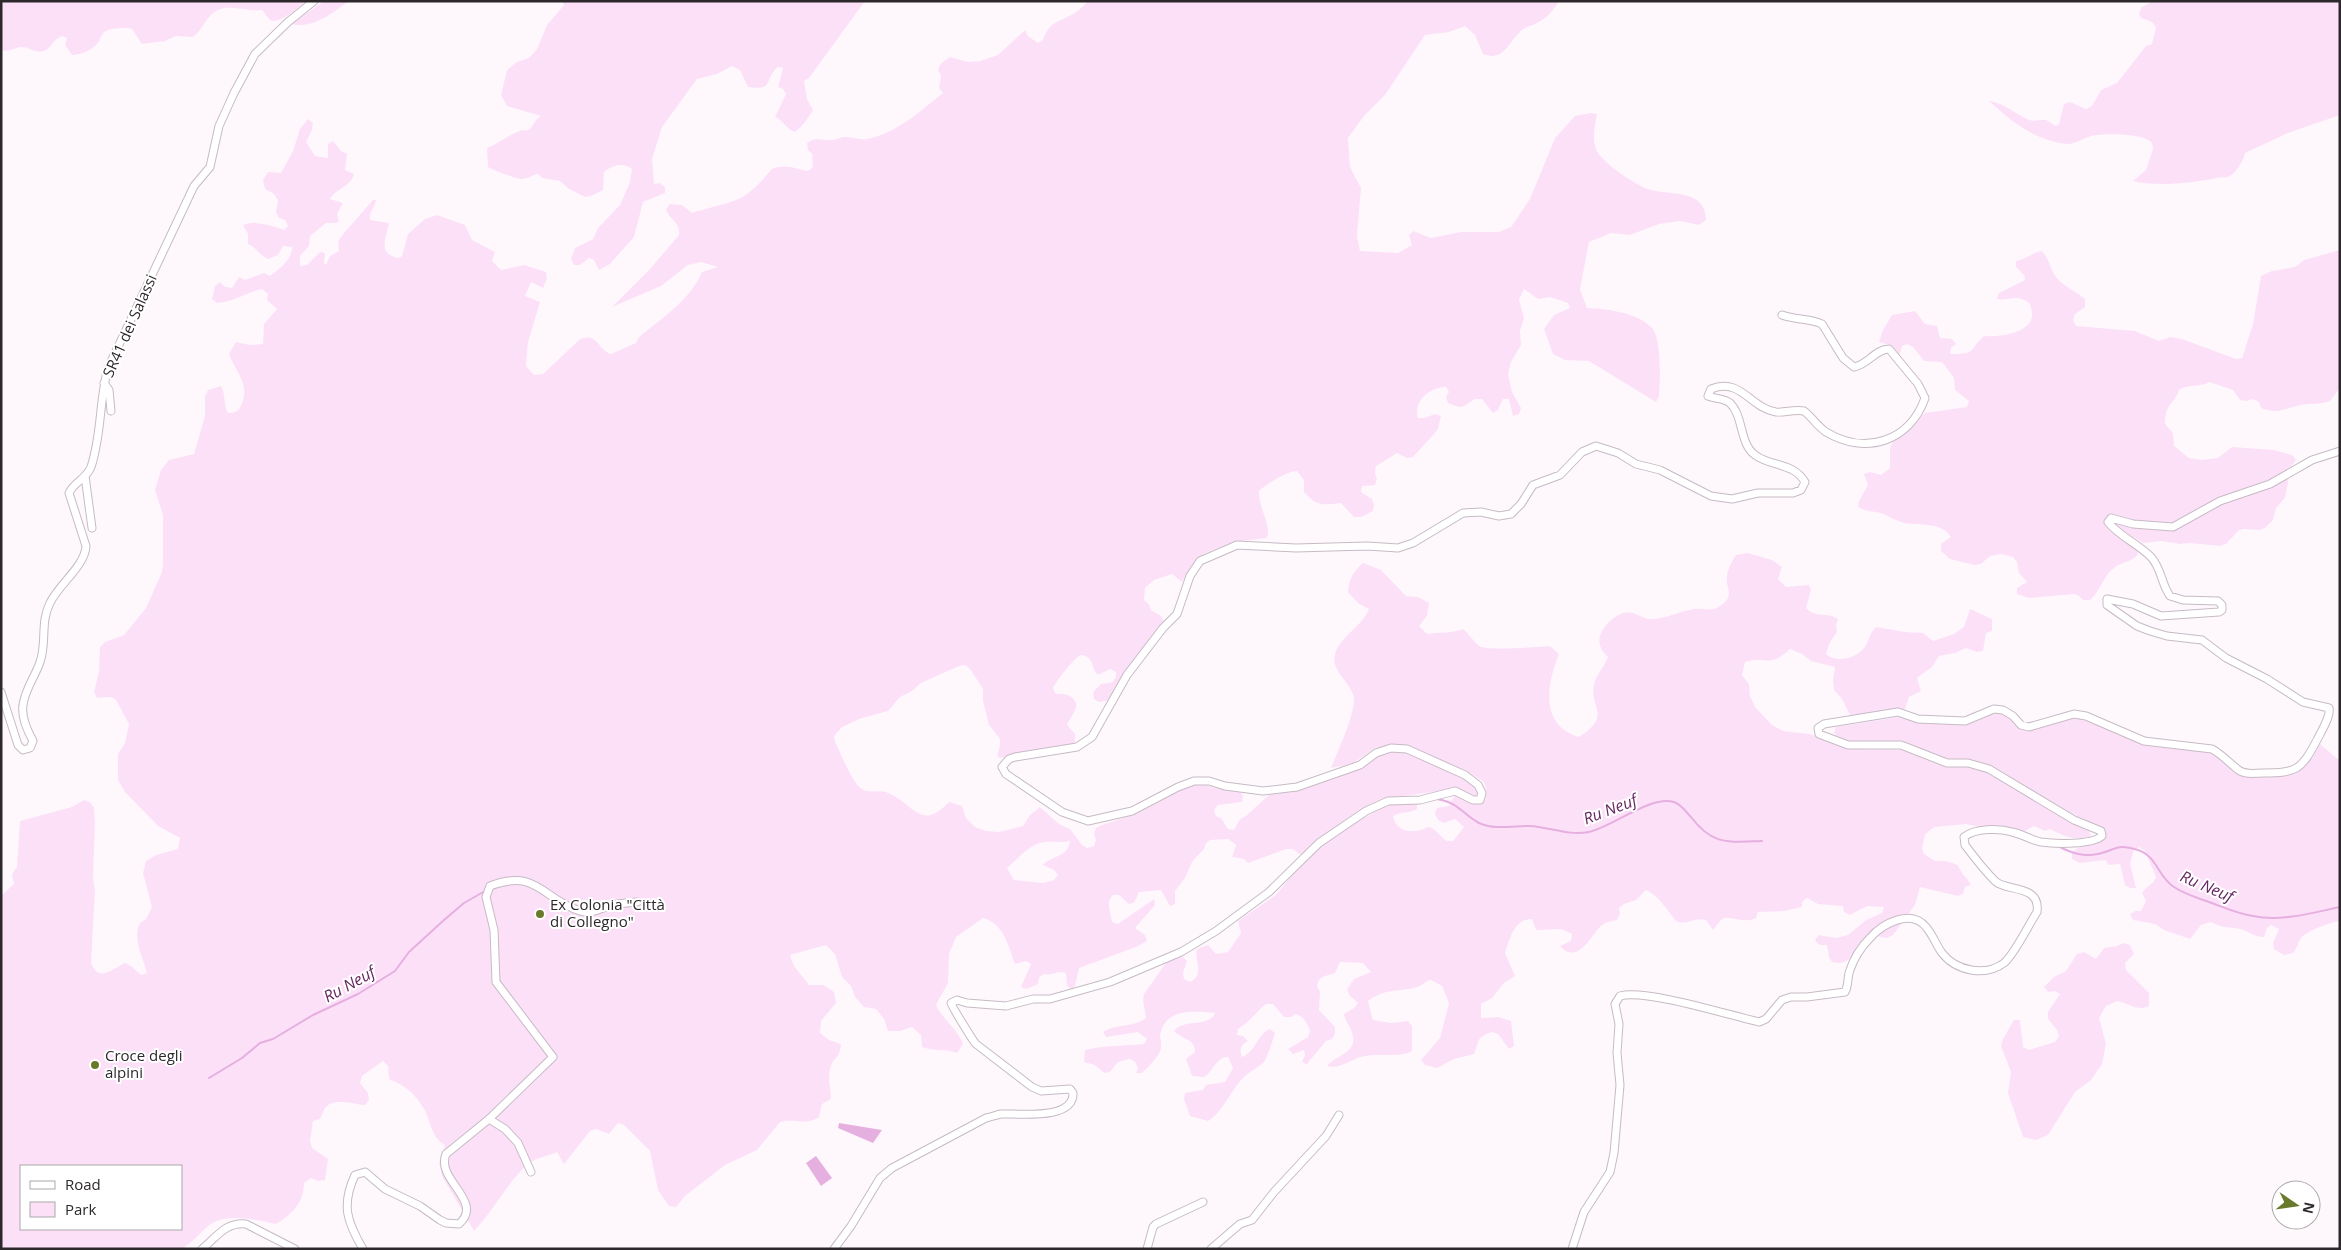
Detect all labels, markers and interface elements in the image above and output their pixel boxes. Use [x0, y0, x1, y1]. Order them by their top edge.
street label: SR41 dei Salassi [97, 271, 161, 380]
water label: Ru Neuf [1580, 788, 1643, 829]
water label: Ru Neuf [2177, 865, 2240, 908]
place label: Ex Colonia "Città di Collegno" [550, 894, 665, 931]
marker: Ex Colonia "Città di Collegno" [534, 908, 546, 920]
water label: Ru Neuf [319, 959, 381, 1007]
place label: Croce degli alpini [105, 1045, 182, 1082]
marker: Croce degli alpini [89, 1059, 101, 1071]
legend [20, 1165, 182, 1230]
text: Road [65, 1174, 101, 1194]
north arrow [2271, 1180, 2321, 1230]
text: Park [65, 1199, 96, 1219]
text: N [2299, 1200, 2320, 1216]

